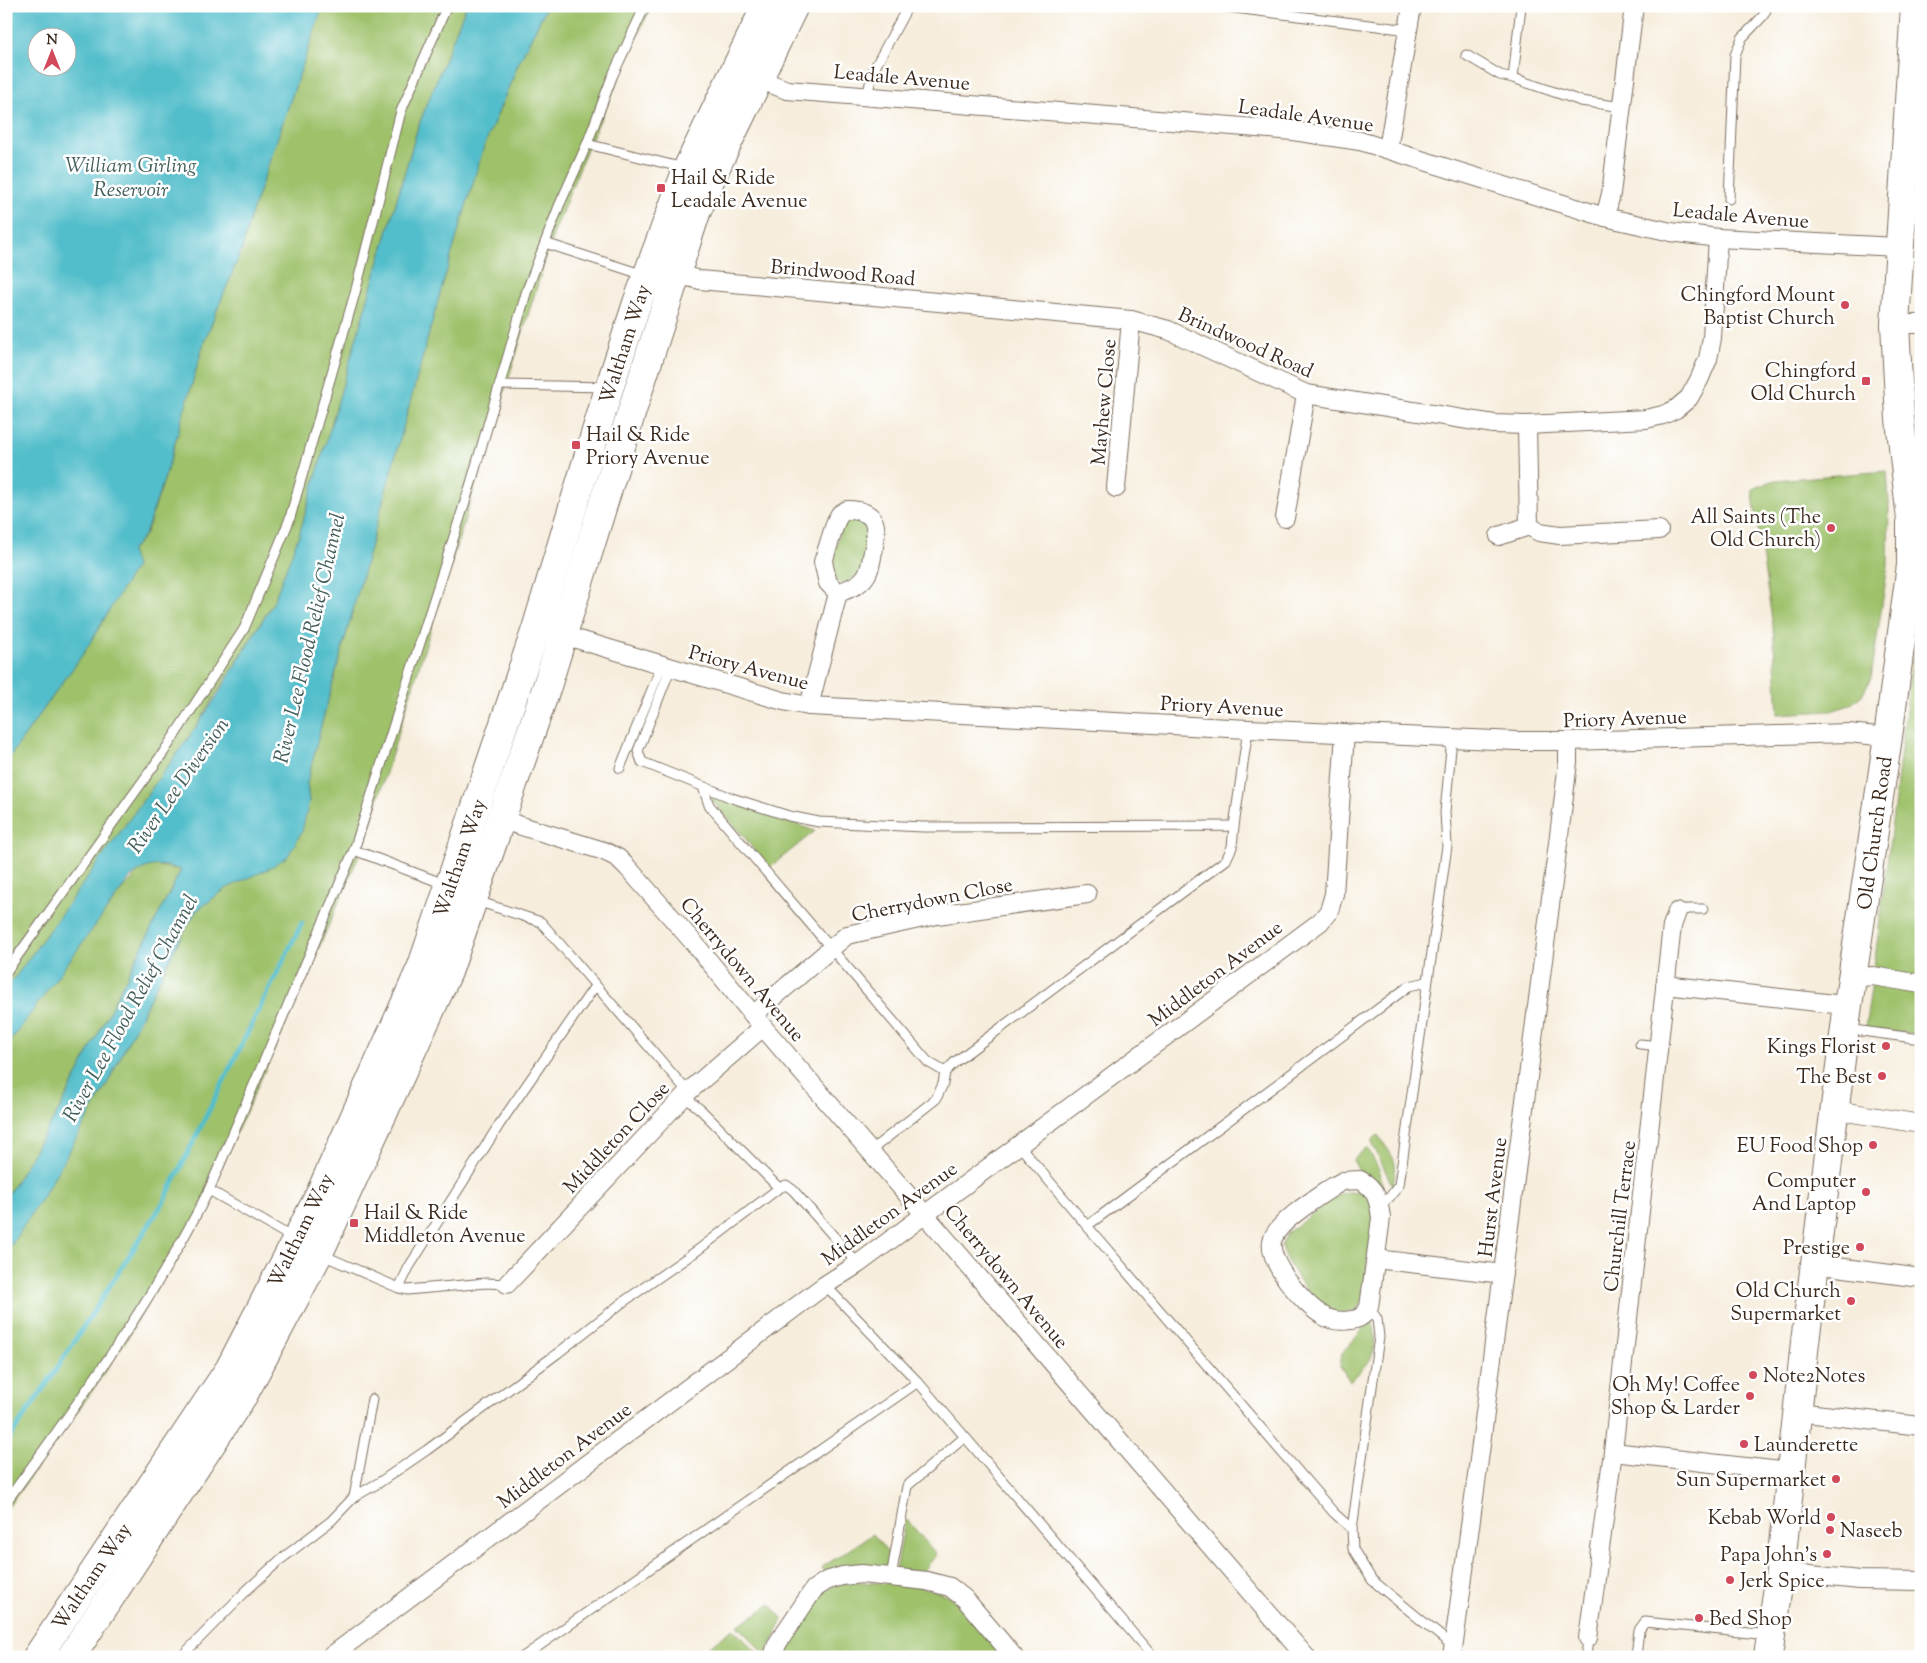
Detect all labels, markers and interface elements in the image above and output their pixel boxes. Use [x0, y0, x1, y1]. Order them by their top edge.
north arrow [28, 28, 78, 78]
text: N [46, 31, 58, 51]
street label: Leadale Avenue [832, 59, 971, 100]
street label: Leadale Avenue [1236, 94, 1375, 141]
water label: William Girling Reservoir [65, 152, 197, 206]
place label: Hail & Ride Leadale Avenue [671, 165, 808, 217]
marker: Hail & Ride Leadale Avenue [655, 182, 667, 194]
street label: Leadale Avenue [1671, 197, 1810, 238]
street label: Brindwood Road [769, 254, 916, 295]
street label: Waltham Way [593, 281, 659, 408]
place label: Chingford Mount Baptist Church [1681, 282, 1835, 334]
marker: Chingford Mount Baptist Church [1839, 299, 1851, 311]
street label: Brindwood Road [1173, 301, 1317, 387]
street label: Mayhew Close [1086, 338, 1125, 467]
place label: Chingford Old Church [1751, 358, 1856, 410]
marker: Chingford Old Church [1860, 375, 1872, 387]
place label: Hail & Ride Priory Avenue [586, 422, 710, 474]
marker: Hail & Ride Priory Avenue [570, 439, 582, 451]
place label: All Saints (The Old Church) [1691, 504, 1821, 556]
water label: River Lee Flood Relief Channel [268, 510, 354, 767]
marker: All Saints (The Old Church) [1825, 522, 1837, 534]
street label: Priory Avenue [685, 639, 812, 699]
street label: Priory Avenue [1159, 691, 1284, 726]
street label: Priory Avenue [1563, 704, 1687, 737]
water label: River Lee Diversion [122, 712, 238, 860]
street label: Old Church Road [1851, 755, 1902, 912]
street label: Waltham Way [427, 795, 495, 922]
street label: Cherrydown Close [849, 872, 1016, 931]
water label: River Lee Flood Relief Channel [57, 890, 207, 1128]
street label: Cherrydown Avenue [672, 892, 810, 1049]
street label: Middleton Avenue [1143, 915, 1290, 1035]
place label: Kings Florist [1767, 1034, 1876, 1063]
marker: Kings Florist [1880, 1040, 1892, 1052]
place label: The Best [1796, 1064, 1872, 1093]
marker: The Best [1876, 1070, 1888, 1082]
street label: Middleton Close [558, 1076, 678, 1201]
place label: EU Food Shop [1737, 1133, 1863, 1162]
street label: Hurst Avenue [1473, 1136, 1516, 1259]
street label: Churchill Terrace [1598, 1139, 1645, 1294]
marker: EU Food Shop [1867, 1139, 1879, 1151]
street label: Middleton Avenue [817, 1156, 964, 1274]
place label: Computer And Laptop [1752, 1168, 1856, 1220]
street label: Waltham Way [262, 1169, 343, 1293]
marker: Computer And Laptop [1860, 1186, 1872, 1198]
street label: Cherrydown Avenue [936, 1199, 1074, 1356]
place label: Hail & Ride Middleton Avenue [364, 1200, 526, 1252]
marker: Hail & Ride Middleton Avenue [348, 1217, 360, 1229]
place label: Prestige [1783, 1235, 1850, 1264]
marker: Prestige [1854, 1241, 1866, 1253]
place label: Old Church Supermarket [1730, 1278, 1841, 1330]
marker: Old Church Supermarket [1845, 1295, 1857, 1307]
place label: Note2Notes [1763, 1363, 1866, 1392]
marker: Note2Notes [1747, 1369, 1759, 1381]
place label: Oh My! Coffee Shop & Larder [1611, 1372, 1740, 1424]
marker: Oh My! Coffee Shop & Larder [1744, 1390, 1756, 1402]
street label: Middleton Avenue [492, 1397, 639, 1517]
place label: Launderette [1754, 1432, 1858, 1461]
marker: Launderette [1738, 1438, 1750, 1450]
place label: Sun Supermarket [1676, 1467, 1826, 1496]
marker: Sun Supermarket [1830, 1473, 1842, 1485]
place label: Kebab World [1708, 1505, 1821, 1534]
marker: Kebab World [1825, 1511, 1837, 1523]
street label: Waltham Way [46, 1518, 140, 1637]
place label: Naseeb [1840, 1518, 1902, 1547]
marker: Naseeb [1824, 1524, 1836, 1536]
place label: Papa John's [1720, 1542, 1817, 1571]
marker: Papa John's [1821, 1548, 1833, 1560]
place label: Jerk Spice [1739, 1568, 1825, 1597]
marker: Jerk Spice [1724, 1574, 1736, 1586]
place label: Bed Shop [1709, 1606, 1792, 1635]
marker: Bed Shop [1693, 1612, 1705, 1624]

